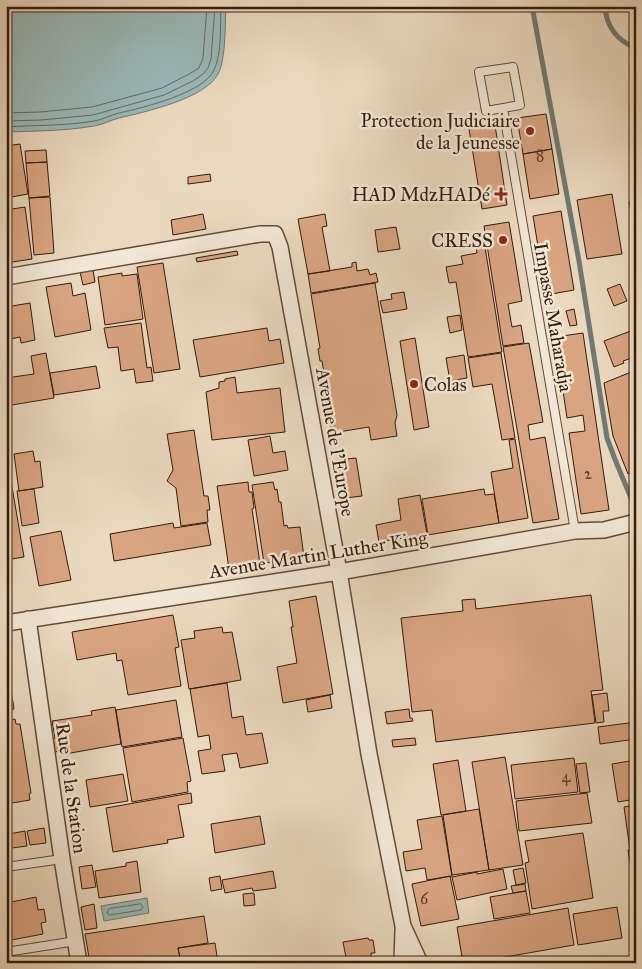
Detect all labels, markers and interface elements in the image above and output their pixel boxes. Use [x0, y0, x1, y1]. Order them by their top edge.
place label: Protection Judiciaire de la Jeunesse [360, 109, 520, 155]
marker: Protection Judiciaire de la Jeunesse [524, 125, 536, 137]
house number: 8 [536, 146, 544, 165]
place label: HAD MdzHADé [352, 183, 490, 206]
marker: HAD MdzHADé [494, 187, 508, 201]
place label: CRESS [431, 229, 493, 252]
marker: CRESS [497, 234, 509, 246]
street label: Impasse Maharadja [529, 241, 578, 394]
street label: Avenue de l’Europe [311, 365, 360, 518]
place label: Colas [424, 373, 467, 396]
marker: Colas [408, 378, 420, 390]
house number: 2 [584, 464, 592, 483]
street label: Avenue Martin Luther King [206, 526, 429, 584]
street label: Rue de la Station [51, 721, 92, 855]
house number: 4 [562, 767, 572, 786]
house number: 6 [420, 889, 429, 908]

